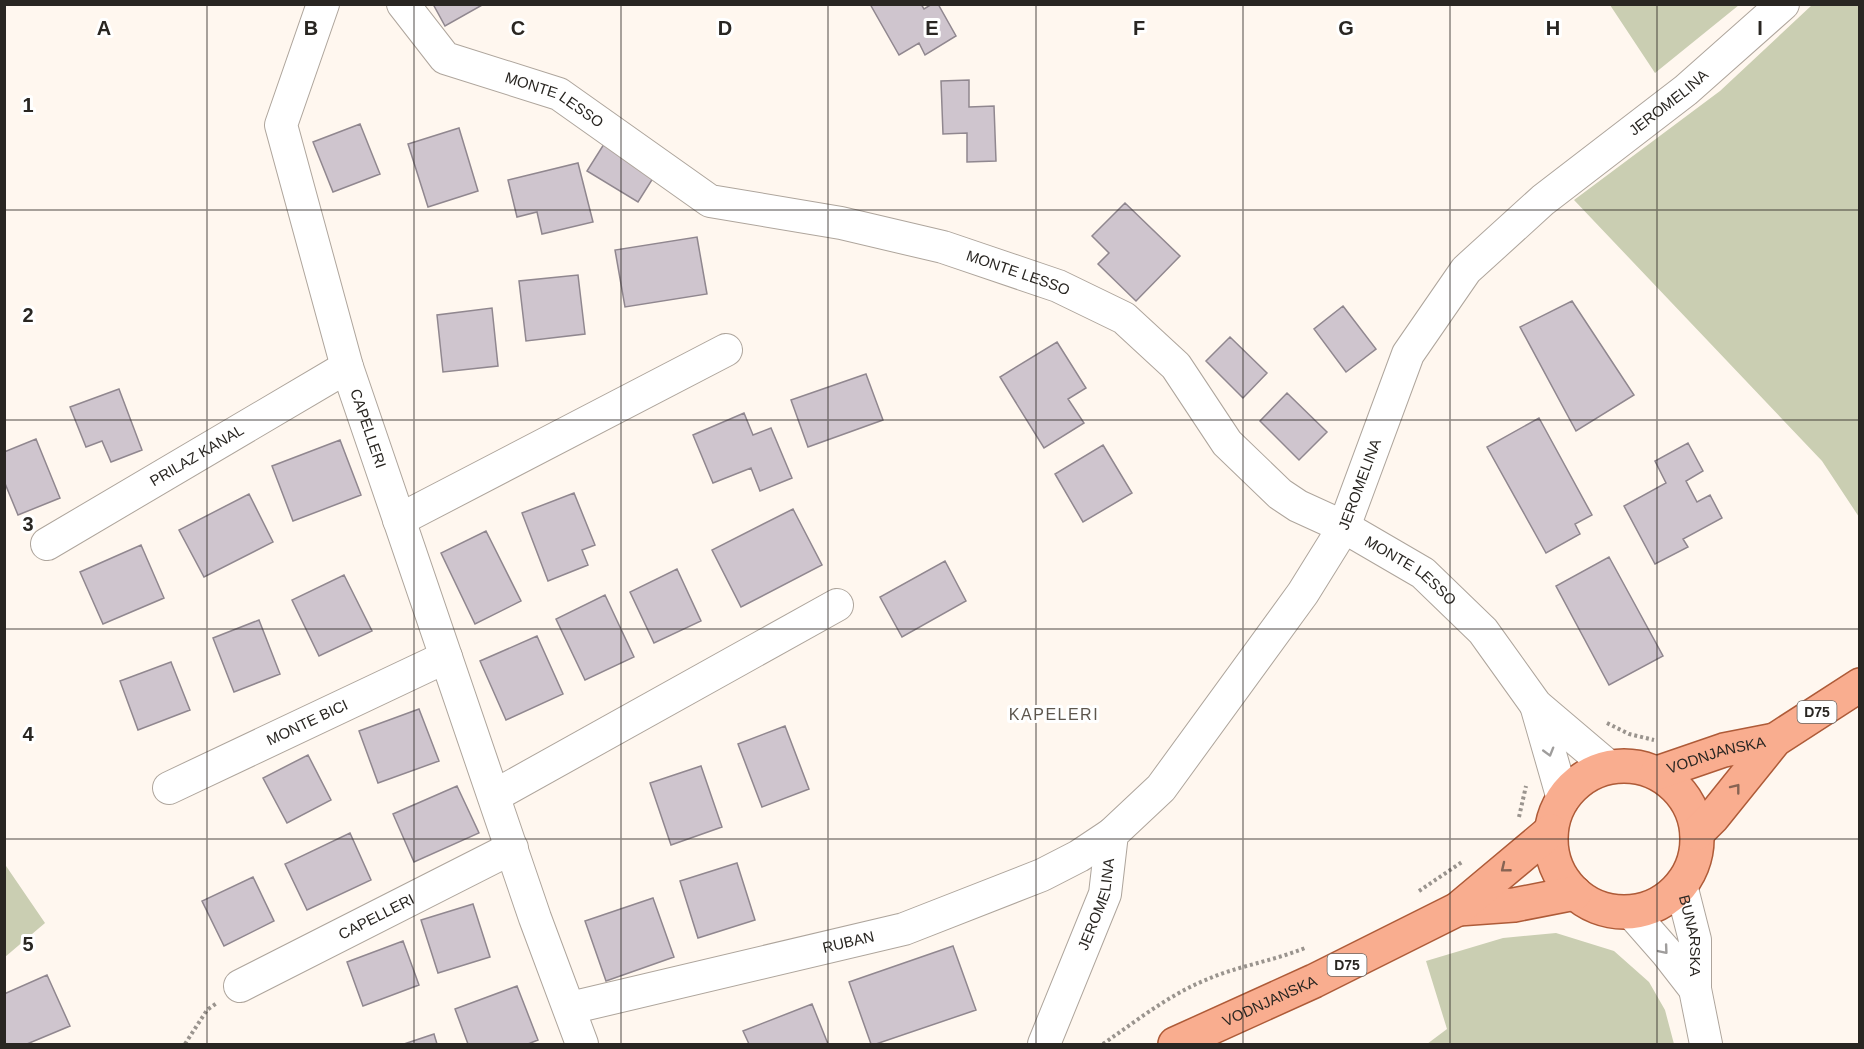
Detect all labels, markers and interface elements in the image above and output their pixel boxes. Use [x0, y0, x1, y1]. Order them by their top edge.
text: A [97, 17, 111, 39]
text: B [304, 17, 318, 39]
text: C [511, 17, 525, 39]
text: D [718, 17, 732, 39]
text: E [925, 17, 939, 39]
text: F [1133, 17, 1145, 39]
text: G [1338, 17, 1354, 39]
text: H [1546, 17, 1560, 39]
text: I [1757, 17, 1763, 39]
street label: JEROMELINA [1625, 66, 1711, 139]
street label: MONTE LESSO [503, 69, 607, 131]
text: 1 [22, 94, 34, 116]
street label: MONTE LESSO [964, 247, 1073, 298]
text: 2 [22, 304, 34, 326]
street label: CAPELLERI [347, 387, 390, 470]
street label: PRILAZ KANAL [147, 421, 247, 489]
street label: JEROMELINA [1335, 436, 1384, 532]
text: 3 [22, 513, 34, 535]
street label: MONTE LESSO [1362, 532, 1460, 608]
street label: MONTE BICI [264, 696, 350, 749]
road number: D75 [1798, 701, 1836, 723]
district label: KAPELERI [1009, 706, 1099, 723]
text: 4 [22, 723, 34, 745]
street label: VODNJANSKA [1665, 733, 1767, 777]
one-way arrow [1542, 746, 1554, 757]
one-way arrow [1728, 784, 1739, 795]
street label: JEROMELINA [1074, 857, 1117, 952]
one-way arrow [1501, 860, 1512, 871]
street label: CAPELLERI [336, 890, 417, 943]
street label: BUNARSKA [1676, 893, 1704, 977]
street label: RUBAN [821, 927, 876, 956]
text: 5 [22, 933, 34, 955]
one-way arrow [1657, 943, 1668, 954]
road number: D75 [1328, 954, 1366, 976]
street label: VODNJANSKA [1220, 972, 1319, 1029]

